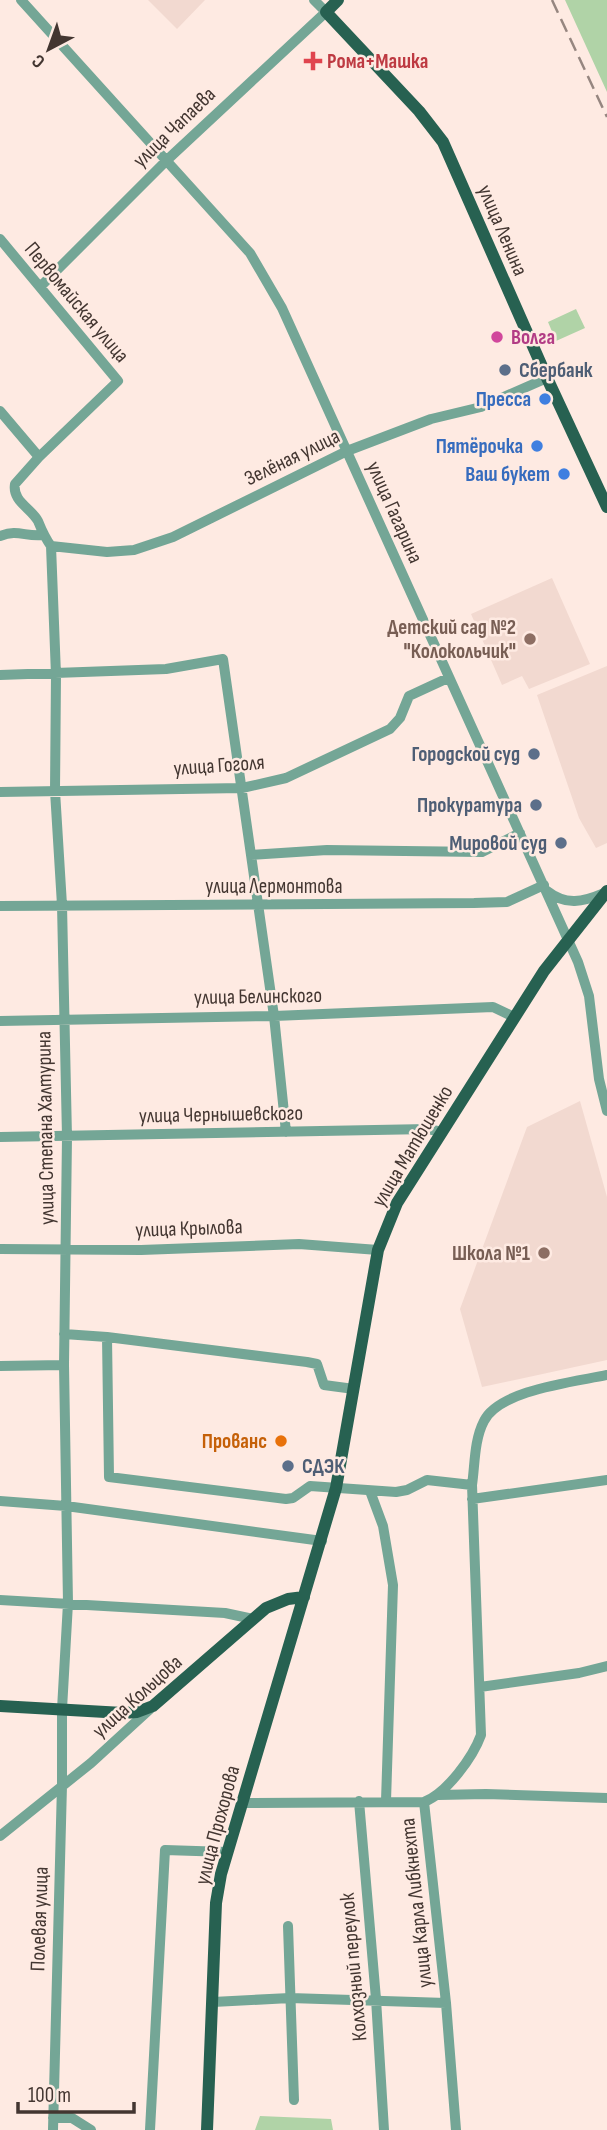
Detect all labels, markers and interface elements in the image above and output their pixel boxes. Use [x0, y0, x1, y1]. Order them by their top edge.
north arrow [14, 14, 84, 84]
text: С [27, 49, 50, 73]
place label: Рома+Машка [327, 49, 428, 74]
marker: Рома+Машка [305, 53, 321, 69]
street label: улица Чапаева [128, 82, 221, 173]
street label: улица Ленина [472, 181, 533, 279]
street label: Первомайская улица [19, 237, 134, 368]
place label: Волга [511, 325, 555, 350]
marker: Волга [489, 329, 505, 345]
place label: Сбербанк [519, 358, 593, 383]
marker: Сбербанк [497, 362, 513, 378]
place label: Пресса [476, 387, 531, 412]
marker: Пресса [537, 391, 553, 407]
street label: Зелёная улица [240, 424, 344, 491]
place label: Пятёрочка [436, 434, 523, 459]
marker: Пятёрочка [529, 438, 545, 454]
street label: улица Гагарина [361, 457, 428, 567]
place label: Ваш букет [465, 462, 550, 487]
marker: Ваш букет [556, 466, 572, 482]
place label: Детский сад №2 "Колокольчик" [387, 615, 516, 664]
marker: Детский сад №2 "Колокольчик" [522, 631, 538, 647]
place label: Городской суд [412, 742, 520, 767]
marker: Городской суд [526, 746, 542, 762]
street label: улица Гоголя [173, 750, 265, 781]
place label: Прокуратура [417, 793, 522, 818]
marker: Прокуратура [528, 797, 544, 813]
place label: Мировой суд [449, 831, 547, 856]
marker: Мировой суд [553, 835, 569, 851]
street label: улица Лермонтова [205, 874, 343, 899]
street label: улица Белинского [194, 983, 322, 1010]
street label: улица Степана Халтурина [31, 1031, 60, 1225]
street label: улица Матюшенко [366, 1081, 458, 1211]
street label: улица Чернышевского [139, 1101, 303, 1128]
street label: улица Крылова [135, 1214, 243, 1243]
place label: Школа №1 [452, 1241, 530, 1266]
marker: Школа №1 [536, 1245, 552, 1261]
place label: Прованс [202, 1429, 267, 1454]
marker: Прованс [273, 1433, 289, 1449]
place label: СДЭК [302, 1454, 345, 1479]
marker: СДЭК [280, 1458, 296, 1474]
street label: улица Кольцова [87, 1650, 187, 1743]
street label: улица Прохорова [190, 1763, 245, 1888]
street label: улица Карла Либкнехта [395, 1817, 438, 1989]
street label: Полевая улица [25, 1866, 54, 1972]
street label: Колхозный переулок [335, 1892, 372, 2042]
scale bar [18, 2070, 133, 2114]
text: 100 m [28, 2083, 71, 2108]

